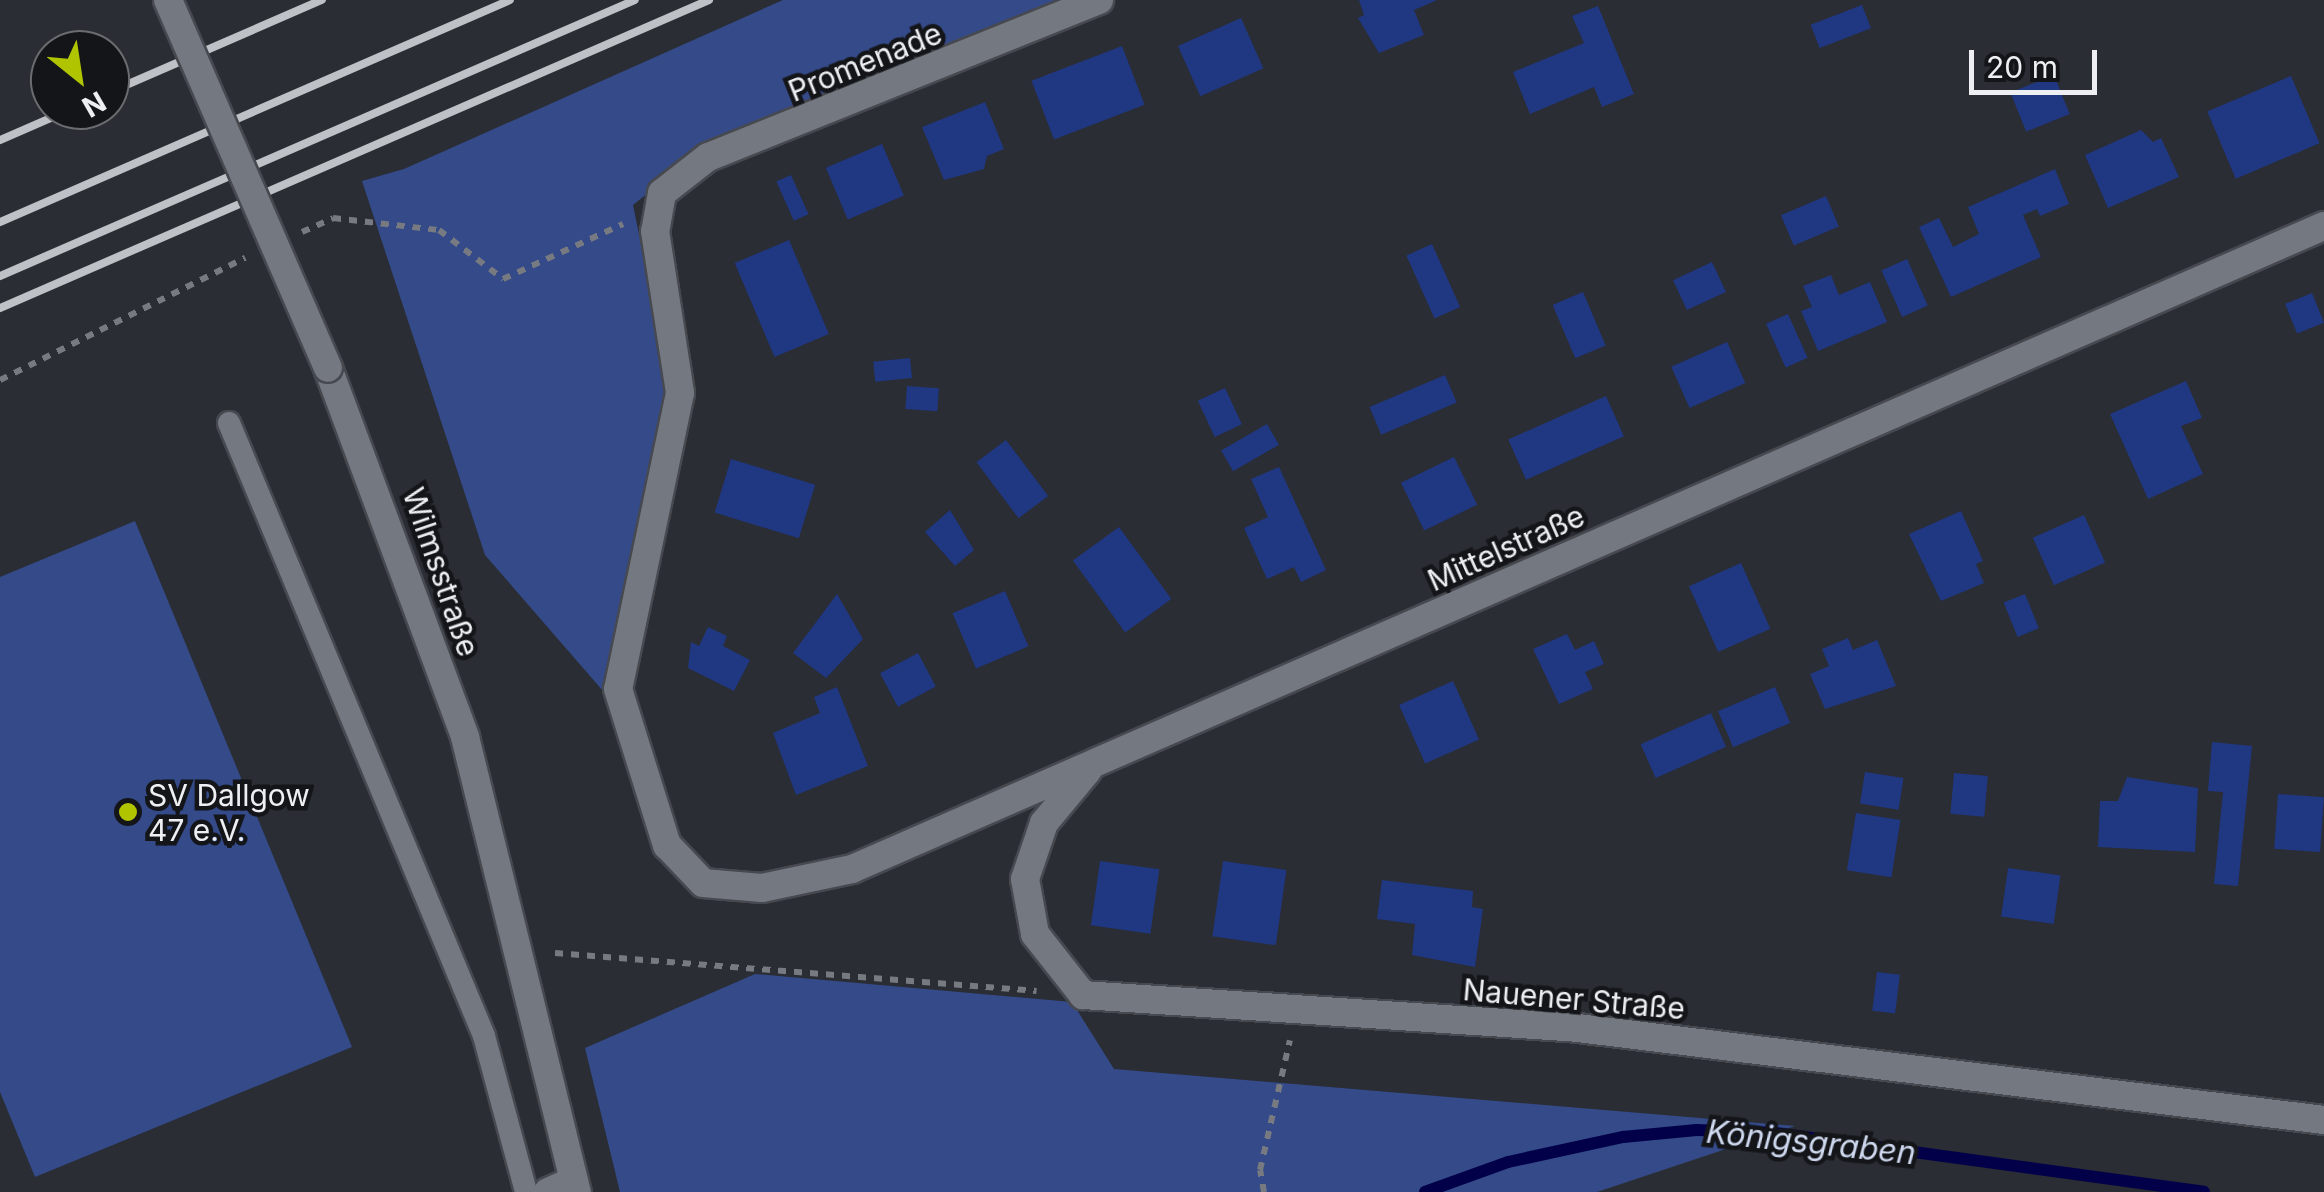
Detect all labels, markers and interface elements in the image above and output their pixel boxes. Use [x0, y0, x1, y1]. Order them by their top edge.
street label: Promenade [783, 15, 947, 109]
north arrow [30, 30, 130, 130]
scale bar [1974, 30, 2102, 92]
text: 20 m [1986, 49, 2058, 85]
text: N [76, 84, 112, 124]
street label: Wilmsstraße [395, 483, 487, 661]
street label: Mittelstraße [1422, 497, 1590, 599]
place label: SV Dallgow 47 e.V. [148, 777, 310, 848]
marker: SV Dallgow 47 e.V. [117, 801, 139, 823]
street label: Nauener Straße [1461, 971, 1687, 1027]
water label: Königsgraben [1704, 1113, 1918, 1173]

